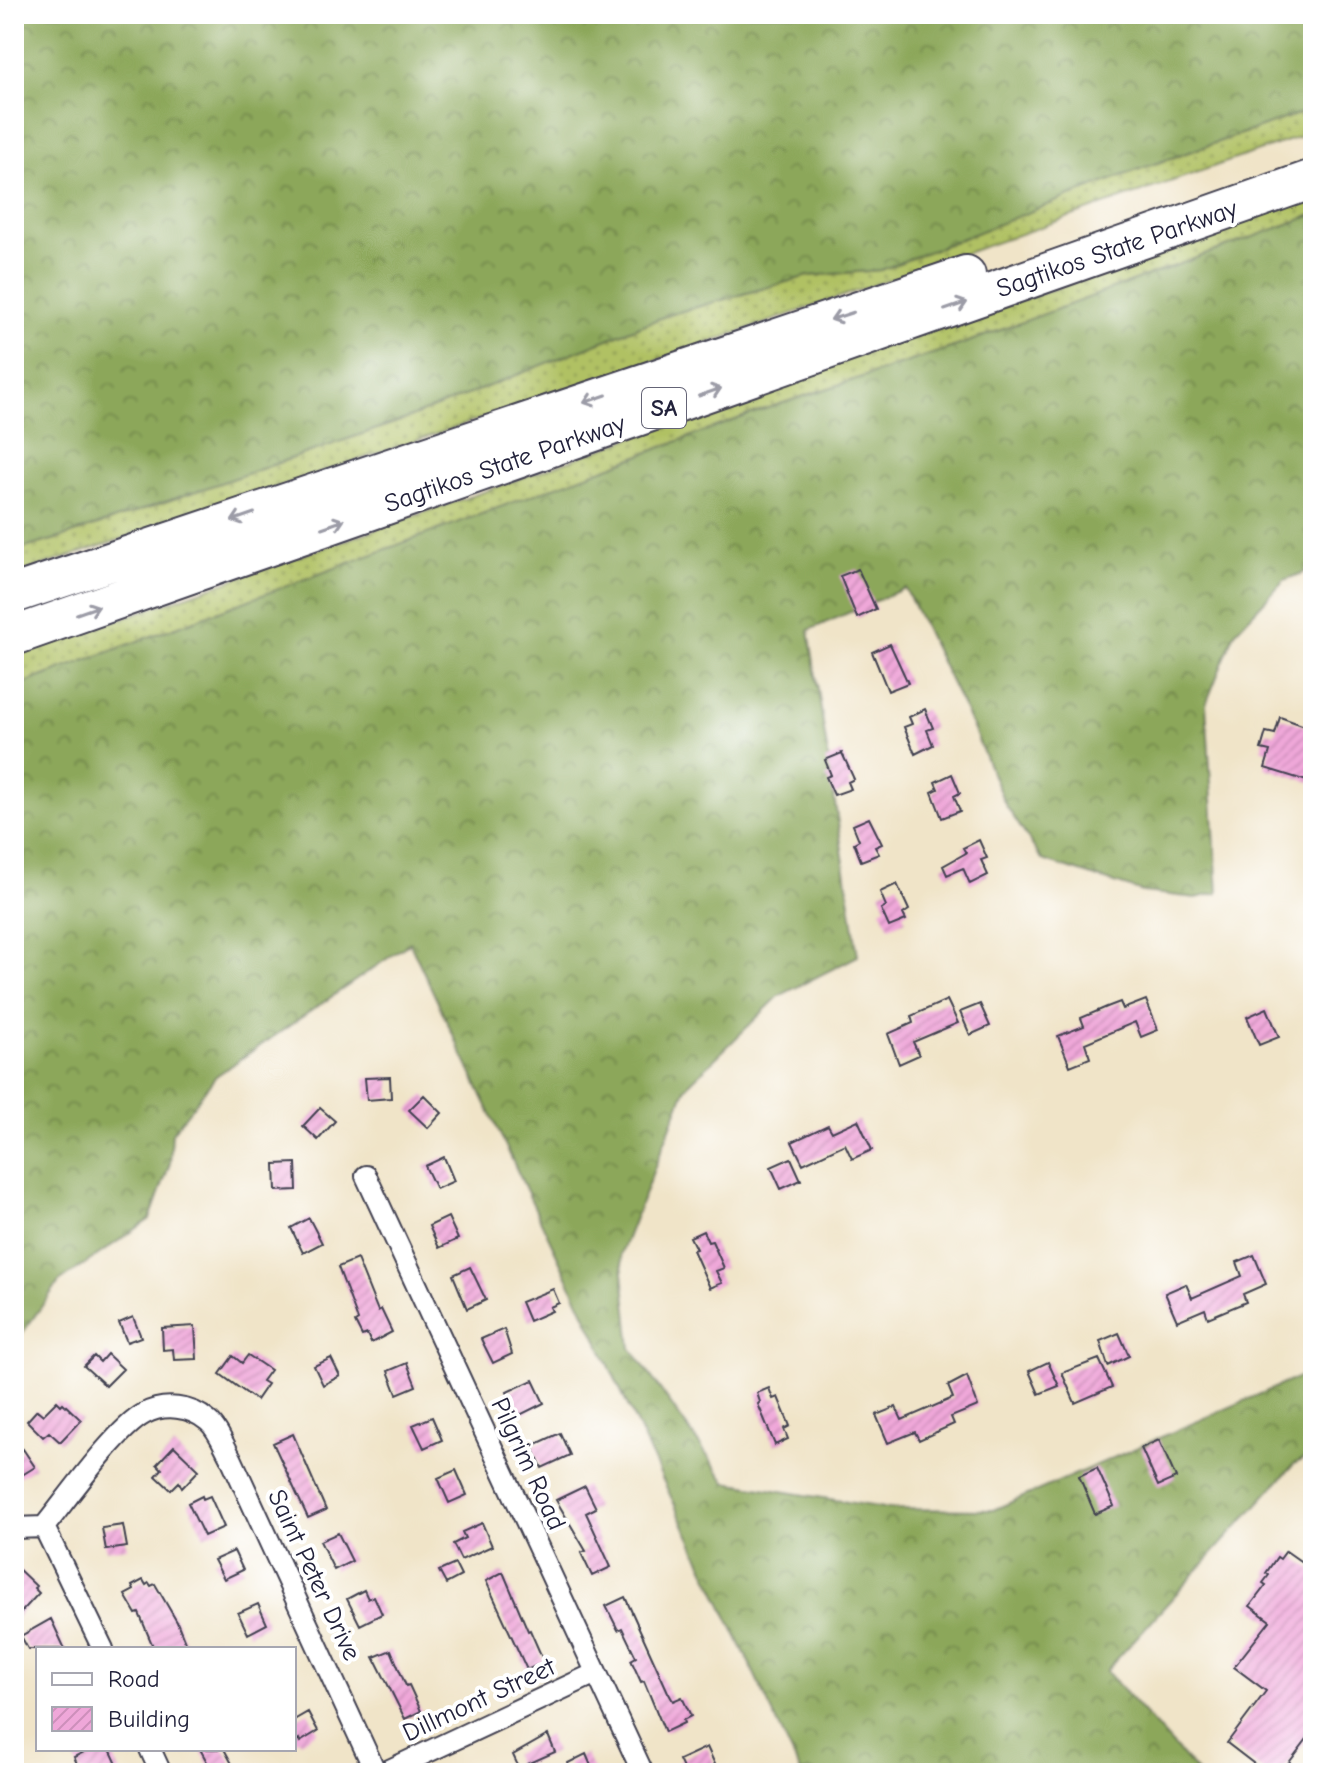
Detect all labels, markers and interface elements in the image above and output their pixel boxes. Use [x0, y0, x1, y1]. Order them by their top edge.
street label: Sagtikos State Parkway [993, 194, 1242, 304]
one-way arrow [943, 298, 968, 312]
one-way arrow [830, 310, 855, 325]
one-way arrow [697, 383, 722, 398]
road number: SA [642, 388, 686, 428]
one-way arrow [583, 392, 608, 407]
street label: Sagtikos State Parkway [381, 409, 630, 519]
one-way arrow [230, 510, 256, 525]
one-way arrow [320, 516, 345, 530]
one-way arrow [75, 602, 100, 617]
street label: Pilgrim Road [484, 1393, 572, 1535]
street label: Saint Peter Drive [261, 1485, 367, 1665]
legend [36, 1647, 296, 1751]
street label: Dillmont Street [398, 1651, 561, 1748]
text: Road [108, 1665, 160, 1693]
text: Building [108, 1705, 190, 1733]

